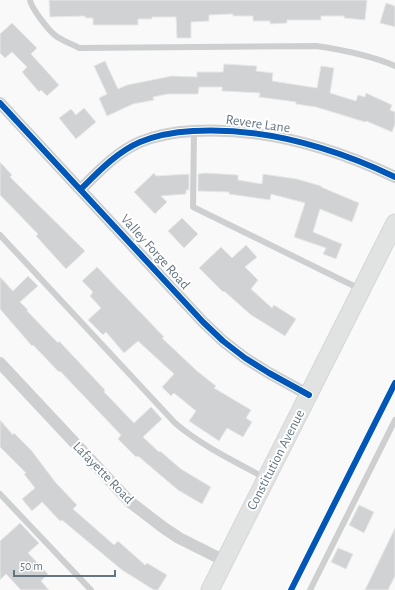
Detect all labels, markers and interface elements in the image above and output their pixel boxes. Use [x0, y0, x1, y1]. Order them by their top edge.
street label: Revere Lane [225, 113, 291, 135]
street label: Valley Forge Road [118, 212, 192, 292]
street label: Constitution Avenue [245, 408, 307, 512]
street label: Lafayette Road [70, 439, 136, 507]
scale bar [14, 552, 115, 578]
text: 50 m [20, 560, 43, 572]

